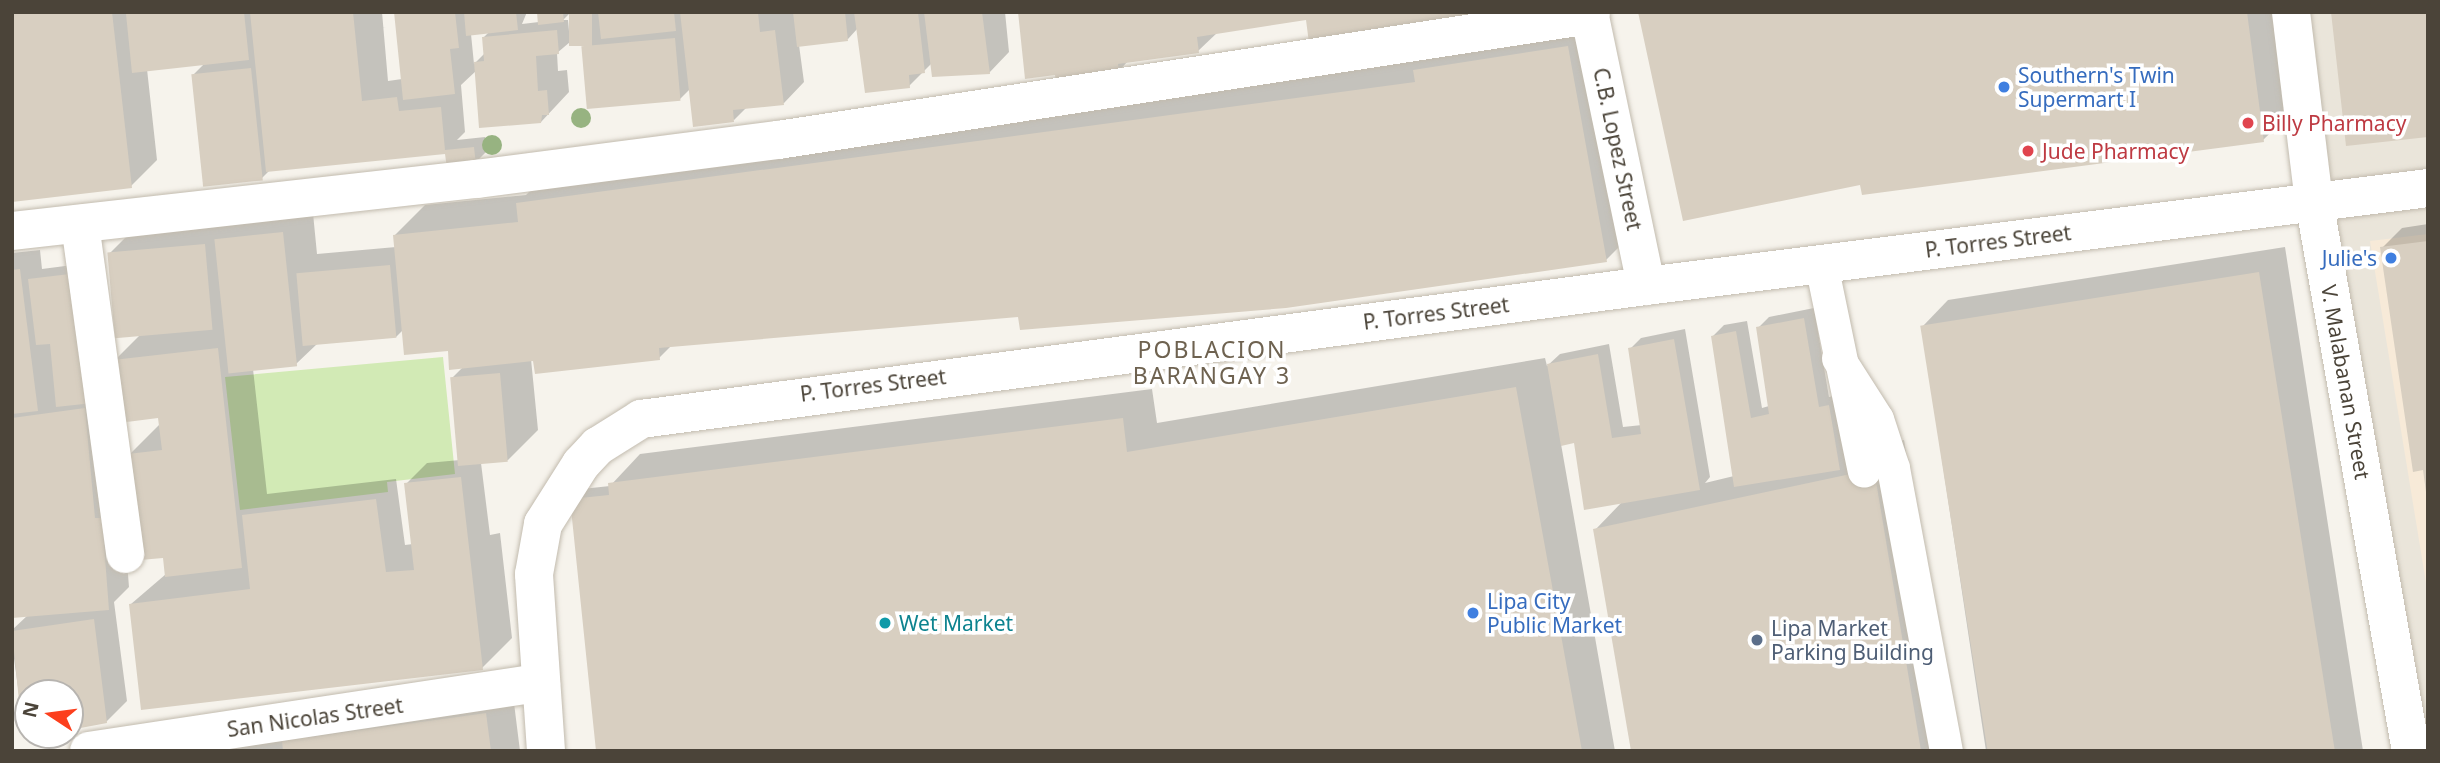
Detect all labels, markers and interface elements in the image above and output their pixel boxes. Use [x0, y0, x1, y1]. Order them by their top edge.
place label: Southern's Twin Supermart I [2018, 62, 2175, 112]
street label: C.B. Lopez Street [1588, 65, 1648, 233]
marker: Southern's Twin Supermart I [1996, 79, 2012, 95]
place label: Billy Pharmacy [2262, 110, 2406, 136]
marker: Billy Pharmacy [2240, 115, 2256, 131]
place label: Jude Pharmacy [2042, 138, 2189, 164]
marker: Jude Pharmacy [2020, 143, 2036, 159]
street label: P. Torres Street [1924, 220, 2072, 262]
place label: Julie's [2322, 245, 2377, 271]
marker: Julie's [2383, 250, 2399, 266]
street label: V. Malabanan Street [2316, 283, 2376, 481]
street label: P. Torres Street [1362, 292, 1510, 334]
district label: POBLACION BARANGAY 3 [1134, 335, 1290, 389]
street label: P. Torres Street [799, 364, 947, 406]
place label: Lipa City Public Market [1487, 588, 1622, 638]
marker: Lipa City Public Market [1465, 605, 1481, 621]
place label: Wet Market [899, 610, 1013, 636]
marker: Wet Market [877, 615, 893, 631]
place label: Lipa Market Parking Building [1771, 615, 1934, 665]
marker: Lipa Market Parking Building [1749, 632, 1765, 648]
north arrow [14, 679, 84, 749]
street label: San Nicolas Street [225, 692, 405, 742]
text: N [16, 699, 45, 720]

